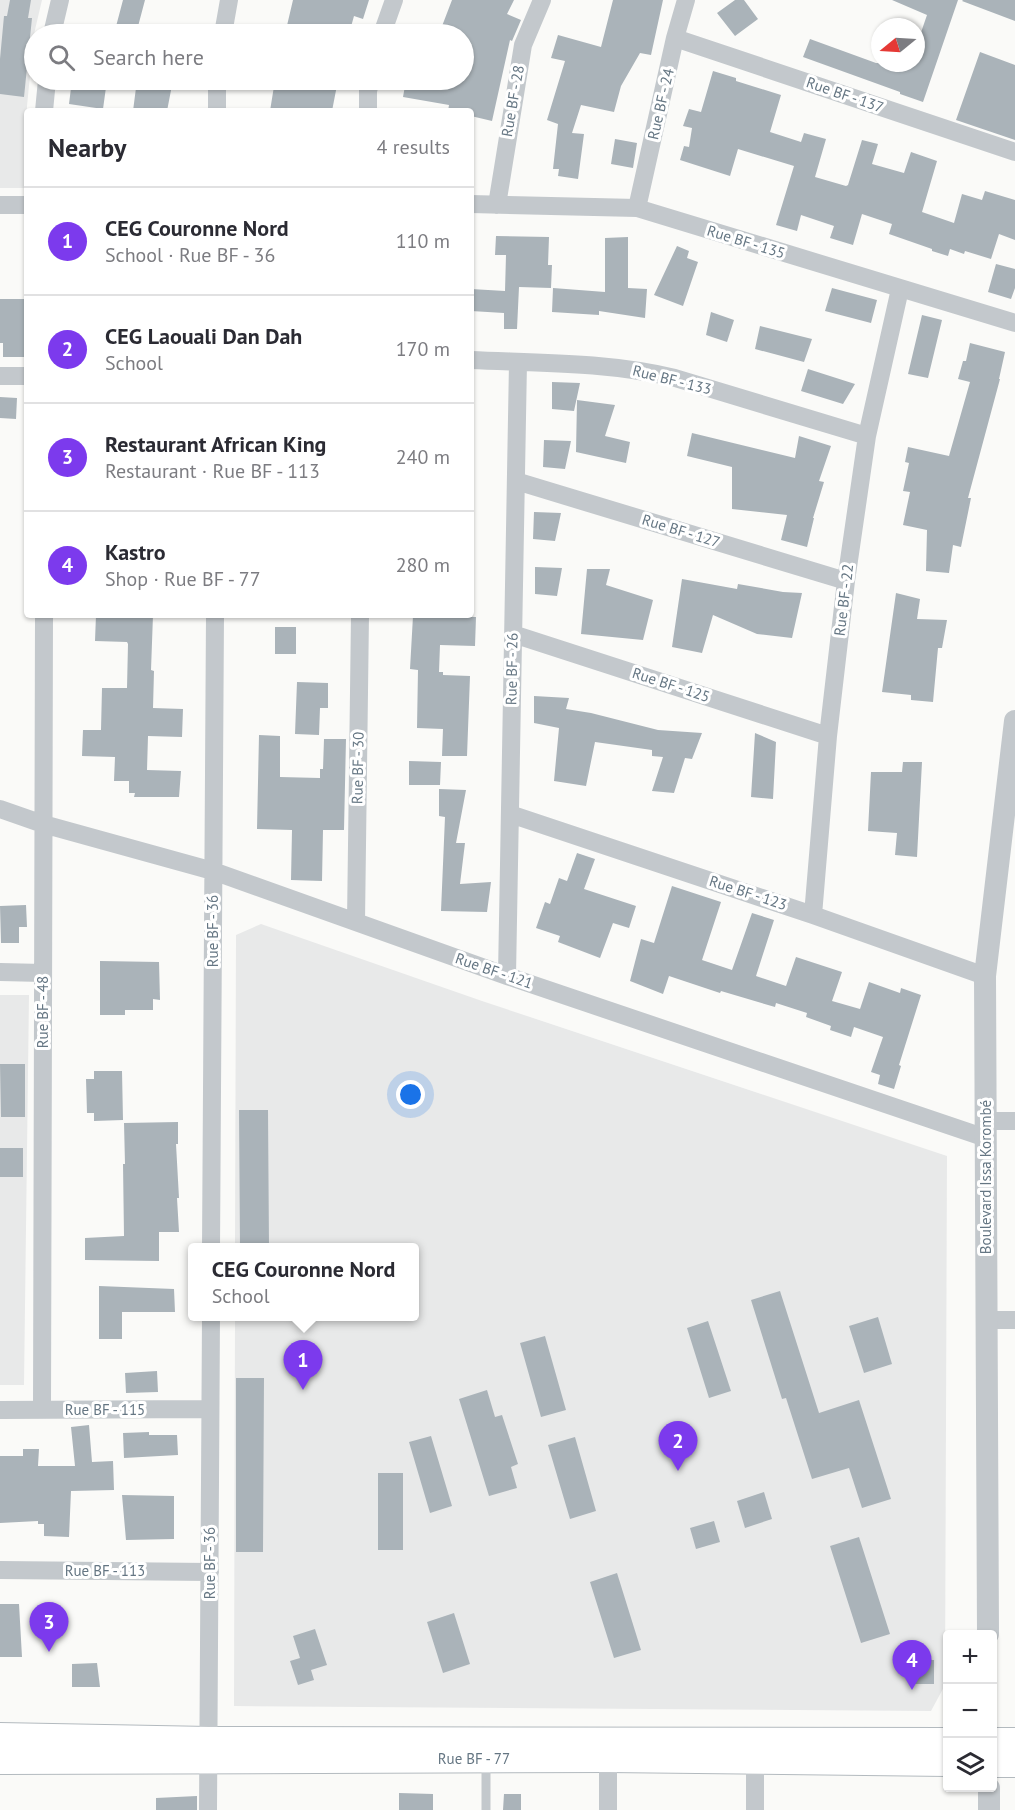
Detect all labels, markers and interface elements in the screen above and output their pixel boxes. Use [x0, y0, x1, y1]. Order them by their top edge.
north arrow [871, 18, 925, 72]
search box [24, 24, 474, 90]
icon: search [45, 41, 78, 74]
text: Search here [93, 43, 204, 71]
street label: Rue BF - 28 [497, 64, 528, 138]
street label: Rue BF - 24 [643, 66, 678, 141]
street label: Rue BF - 137 [804, 72, 886, 117]
text: Nearby [48, 131, 126, 164]
text: 4 results [377, 134, 450, 160]
text: CEG Couronne Nord [105, 214, 289, 242]
street label: Rue BF - 135 [705, 221, 787, 262]
text: 1 [62, 228, 73, 254]
text: 110 m [396, 228, 450, 254]
text: School · Rue BF - 36 [105, 242, 275, 268]
text: CEG Laouali Dan Dah [105, 322, 302, 350]
text: 2 [62, 336, 73, 362]
text: 170 m [396, 336, 450, 362]
text: School [105, 350, 163, 376]
street label: Rue BF - 133 [631, 361, 713, 398]
text: Restaurant African King [105, 430, 326, 458]
text: 3 [62, 444, 73, 470]
text: 240 m [396, 444, 450, 470]
text: Restaurant · Rue BF - 113 [105, 458, 320, 484]
street label: Rue BF - 127 [640, 510, 722, 551]
text: Kastro [105, 538, 166, 566]
text: 4 [62, 552, 73, 578]
text: 280 m [396, 552, 450, 578]
street label: Rue BF - 22 [830, 563, 857, 637]
text: Shop · Rue BF - 77 [105, 566, 261, 592]
street label: Rue BF - 26 [501, 633, 522, 705]
street label: Rue BF - 125 [630, 663, 712, 706]
street label: Rue BF - 30 [347, 732, 368, 804]
street label: Rue BF - 123 [707, 871, 789, 914]
street label: Rue BF - 36 [203, 895, 222, 967]
street label: Rue BF - 121 [453, 948, 535, 993]
street label: Rue BF - 48 [33, 976, 52, 1048]
your location [396, 1080, 425, 1109]
street label: Boulevard Issa Korombé [976, 1100, 995, 1254]
popup [188, 1243, 419, 1321]
text: CEG Couronne Nord [212, 1255, 395, 1283]
text: School [212, 1283, 270, 1309]
pin: 1 [284, 1340, 322, 1390]
street label: Rue BF - 115 [65, 1400, 145, 1419]
pin: 2 [658, 1422, 698, 1471]
street label: Rue BF - 36 [200, 1527, 219, 1599]
street label: Rue BF - 113 [65, 1561, 145, 1580]
pin: 3 [29, 1602, 68, 1652]
map controls [943, 1630, 997, 1792]
button: + [943, 1630, 997, 1684]
pin: 4 [892, 1640, 932, 1690]
button: − [943, 1684, 997, 1738]
button: layers [943, 1738, 997, 1792]
street label: Rue BF - 77 [438, 1749, 510, 1768]

